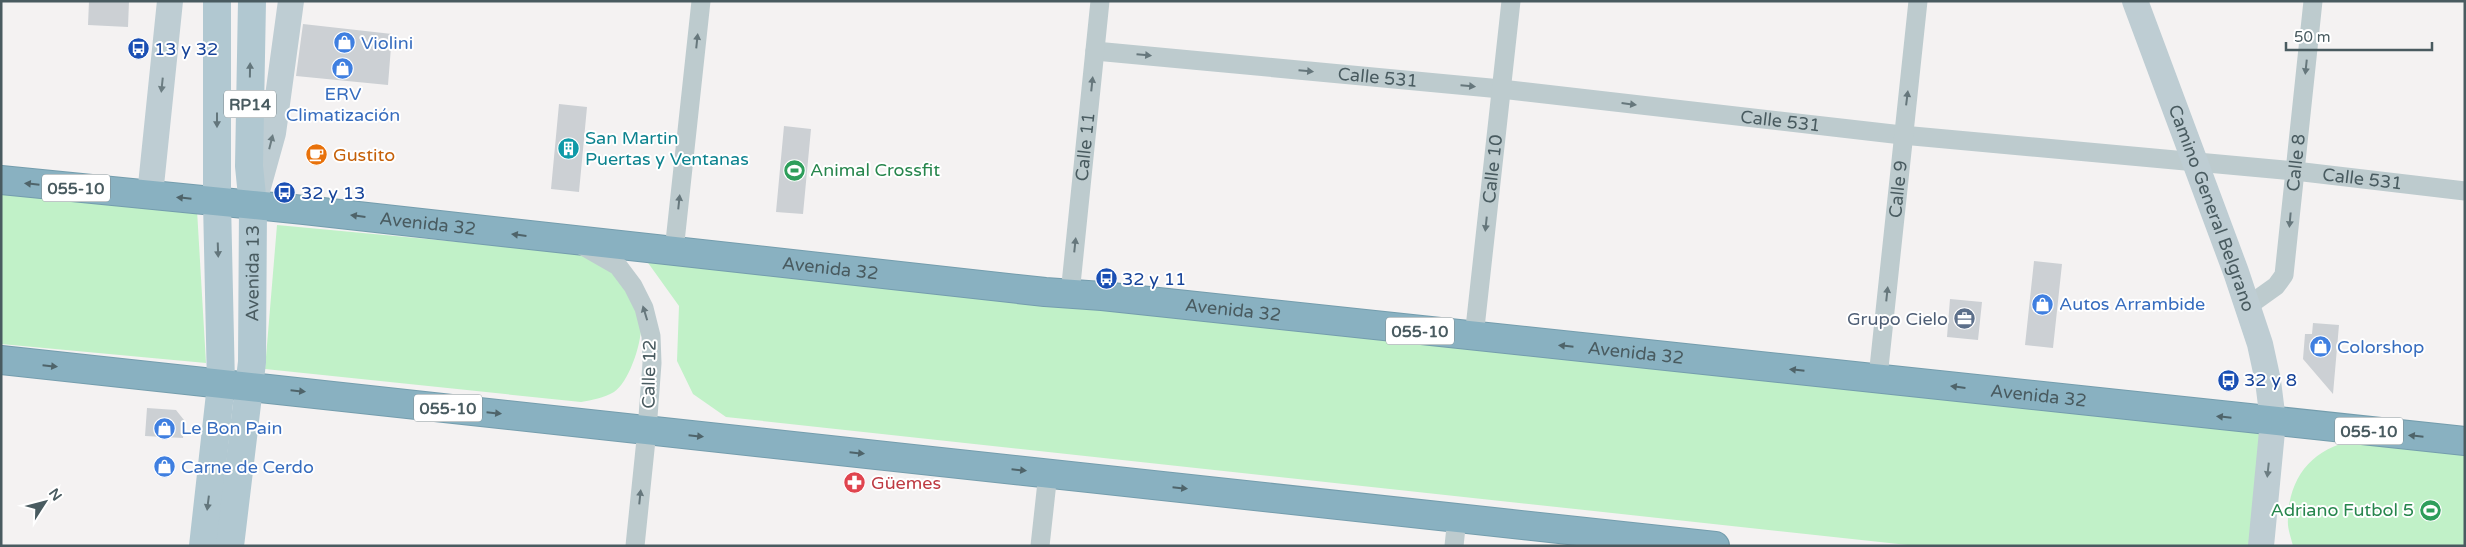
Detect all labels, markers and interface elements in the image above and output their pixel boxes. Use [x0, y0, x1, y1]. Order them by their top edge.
scale bar [2286, 20, 2432, 52]
text: 50 m [2294, 28, 2331, 46]
shop icon: Violini [333, 31, 357, 55]
place label: Violini [361, 32, 413, 54]
one-way arrow [693, 32, 701, 48]
bus stop icon: 13 y 32 [126, 37, 150, 61]
place label: 13 y 32 [154, 38, 218, 60]
one-way arrow [1136, 52, 1152, 60]
shop icon: ERV Climatización [331, 57, 355, 81]
one-way arrow [2302, 59, 2310, 75]
one-way arrow [246, 62, 254, 78]
street label: Calle 531 [1337, 63, 1419, 92]
one-way arrow [1298, 67, 1314, 75]
one-way arrow [1088, 75, 1096, 91]
one-way arrow [158, 77, 166, 93]
one-way arrow [1460, 82, 1476, 90]
place label: ERV Climatización [286, 83, 400, 126]
one-way arrow [1903, 89, 1911, 105]
road number: RP14 [224, 90, 276, 118]
one-way arrow [1621, 100, 1637, 108]
street label: Camino General Belgrano [2164, 102, 2259, 315]
street label: Calle 531 [1739, 106, 1822, 137]
street label: Calle 11 [1071, 111, 1100, 182]
one-way arrow [212, 112, 220, 128]
place label: San Martin Puertas y Ventanas [585, 127, 749, 170]
street label: Calle 10 [1478, 133, 1507, 205]
street label: Calle 8 [2282, 133, 2310, 193]
one-way arrow [267, 135, 275, 150]
building icon: San Martin Puertas y Ventanas [557, 136, 581, 160]
cafe icon: Gustito [305, 143, 329, 167]
place label: Gustito [333, 144, 395, 166]
sports icon: Animal Crossfit [782, 158, 806, 182]
place label: Animal Crossfit [810, 159, 940, 181]
street label: Calle 9 [1884, 159, 1912, 219]
street label: Calle 531 [2321, 163, 2404, 195]
road number: 055-10 [42, 174, 110, 202]
one-way arrow [24, 179, 40, 187]
bus stop icon: 32 y 13 [273, 181, 297, 205]
place label: 32 y 13 [301, 182, 365, 204]
one-way arrow [175, 194, 191, 202]
one-way arrow [675, 194, 683, 210]
street label: Avenida 32 [379, 207, 477, 240]
one-way arrow [350, 212, 366, 220]
one-way arrow [2286, 212, 2294, 228]
one-way arrow [1482, 216, 1490, 232]
street label: Avenida 13 [241, 225, 264, 322]
one-way arrow [511, 231, 527, 239]
one-way arrow [1071, 237, 1079, 253]
one-way arrow [214, 243, 222, 259]
street label: Avenida 32 [781, 252, 880, 284]
bus stop icon: 32 y 11 [1094, 267, 1118, 291]
place label: 32 y 11 [1122, 268, 1186, 290]
one-way arrow [1883, 286, 1891, 302]
shop icon: Autos Arrambide [2031, 292, 2055, 316]
place label: Autos Arrambide [2059, 293, 2205, 315]
street label: Avenida 32 [1184, 294, 1282, 326]
one-way arrow [640, 305, 648, 320]
office icon: Grupo Cielo [1952, 307, 1976, 331]
place label: Grupo Cielo [1847, 308, 1948, 330]
road number: 055-10 [1386, 318, 1454, 344]
shop icon: Colorshop [2309, 335, 2333, 359]
place label: Colorshop [2337, 336, 2424, 358]
street label: Avenida 32 [1587, 337, 1685, 369]
street label: Calle 12 [637, 339, 661, 409]
one-way arrow [1557, 342, 1573, 350]
one-way arrow [42, 362, 58, 370]
one-way arrow [1788, 366, 1804, 374]
bus stop icon: 32 y 8 [2216, 368, 2240, 392]
place label: 32 y 8 [2244, 369, 2297, 391]
street label: Avenida 32 [1989, 380, 2088, 412]
one-way arrow [1950, 383, 1966, 391]
one-way arrow [290, 387, 306, 395]
road number: 055-10 [414, 394, 482, 422]
one-way arrow [486, 409, 502, 417]
one-way arrow [2216, 413, 2232, 421]
shop icon: Le Bon Pain [153, 416, 177, 440]
place label: Le Bon Pain [181, 417, 282, 439]
road number: 055-10 [2335, 418, 2403, 444]
one-way arrow [688, 432, 704, 440]
one-way arrow [2408, 432, 2424, 440]
one-way arrow [850, 449, 866, 457]
shop icon: Carne de Cerdo [153, 455, 177, 479]
place label: Carne de Cerdo [181, 456, 314, 478]
one-way arrow [2264, 462, 2272, 478]
one-way arrow [1011, 466, 1027, 474]
pharmacy icon: Güemes [843, 471, 867, 495]
place label: Güemes [871, 472, 941, 494]
north arrow [20, 477, 70, 527]
one-way arrow [1173, 484, 1189, 492]
text: N [45, 485, 65, 504]
one-way arrow [636, 489, 644, 505]
one-way arrow [204, 495, 212, 511]
sports icon: Adriano Futbol 5 [2418, 498, 2442, 522]
place label: Adriano Futbol 5 [2270, 499, 2414, 521]

